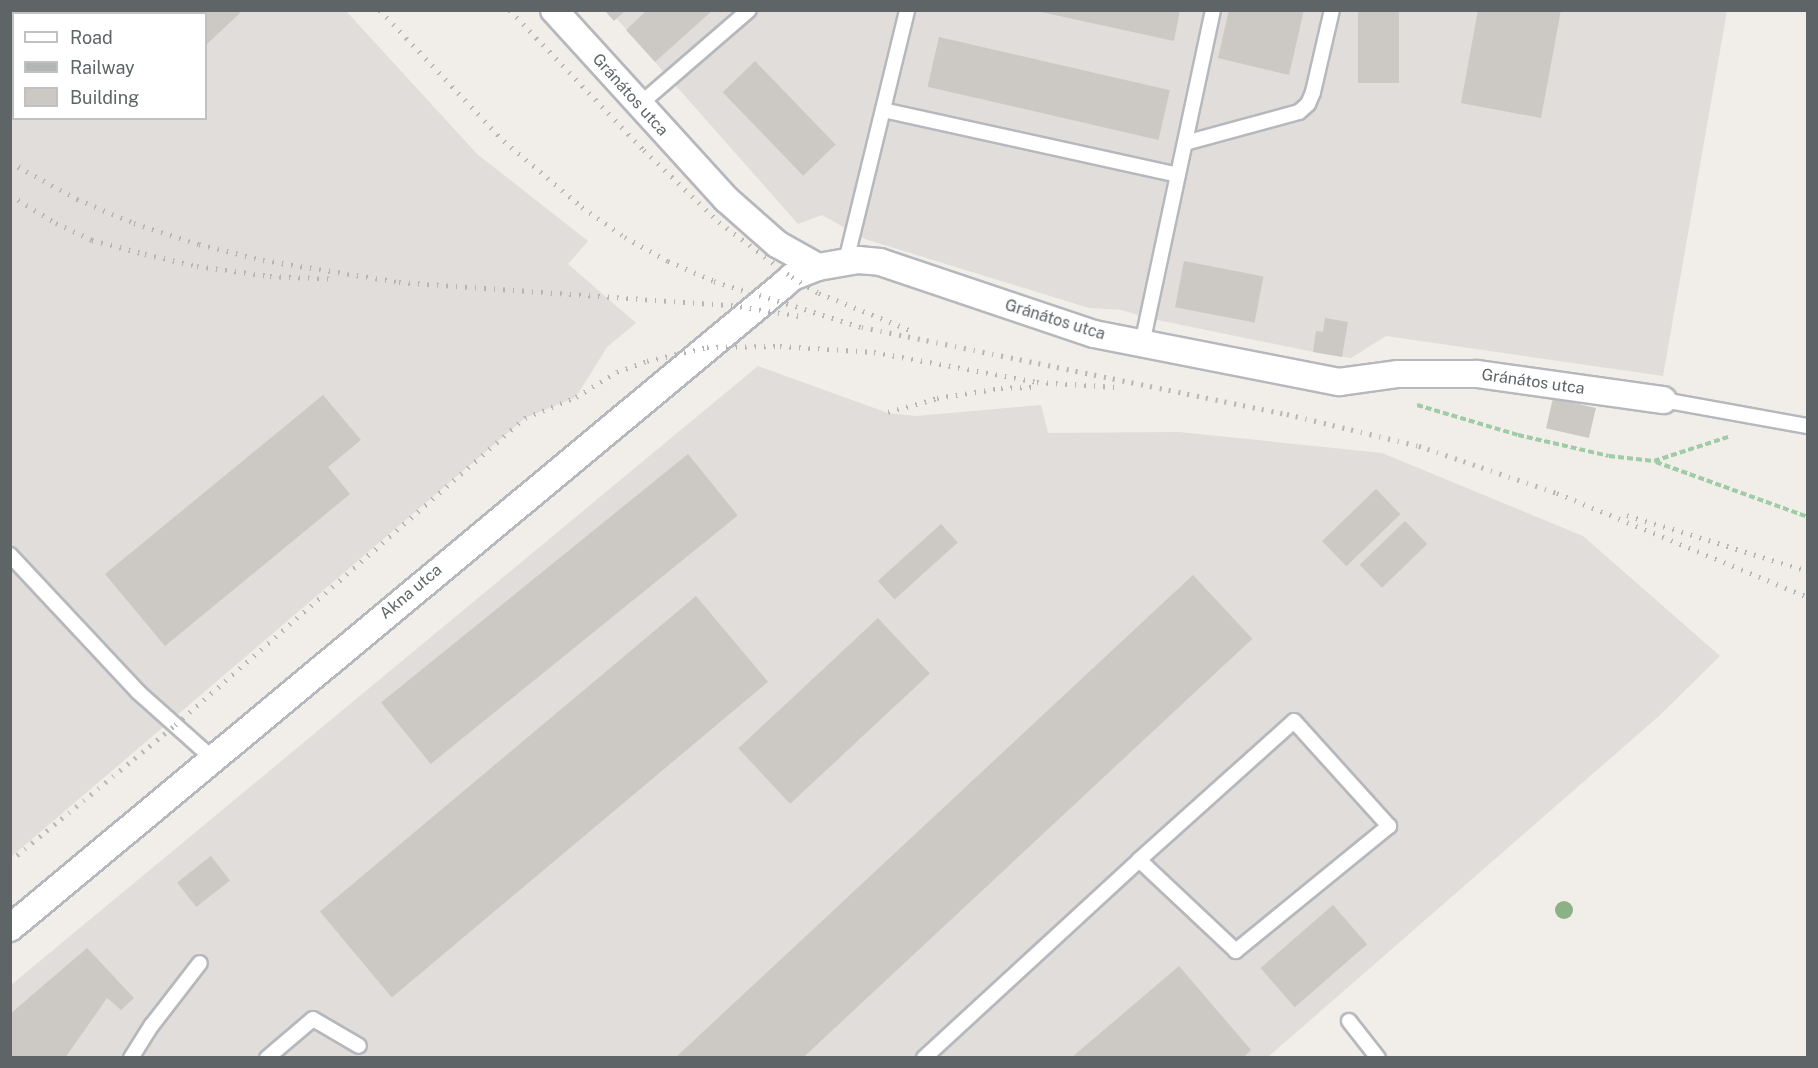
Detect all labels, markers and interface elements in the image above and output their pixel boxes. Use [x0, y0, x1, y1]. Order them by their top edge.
legend [12, 12, 207, 120]
text: Road [70, 27, 113, 48]
street label: Gránátos utca [588, 50, 672, 140]
text: Railway [70, 57, 135, 78]
text: Building [70, 87, 139, 108]
street label: Gránátos utca [1002, 296, 1108, 344]
street label: Gránátos utca [1480, 365, 1586, 399]
street label: Akna utca [376, 561, 446, 623]

